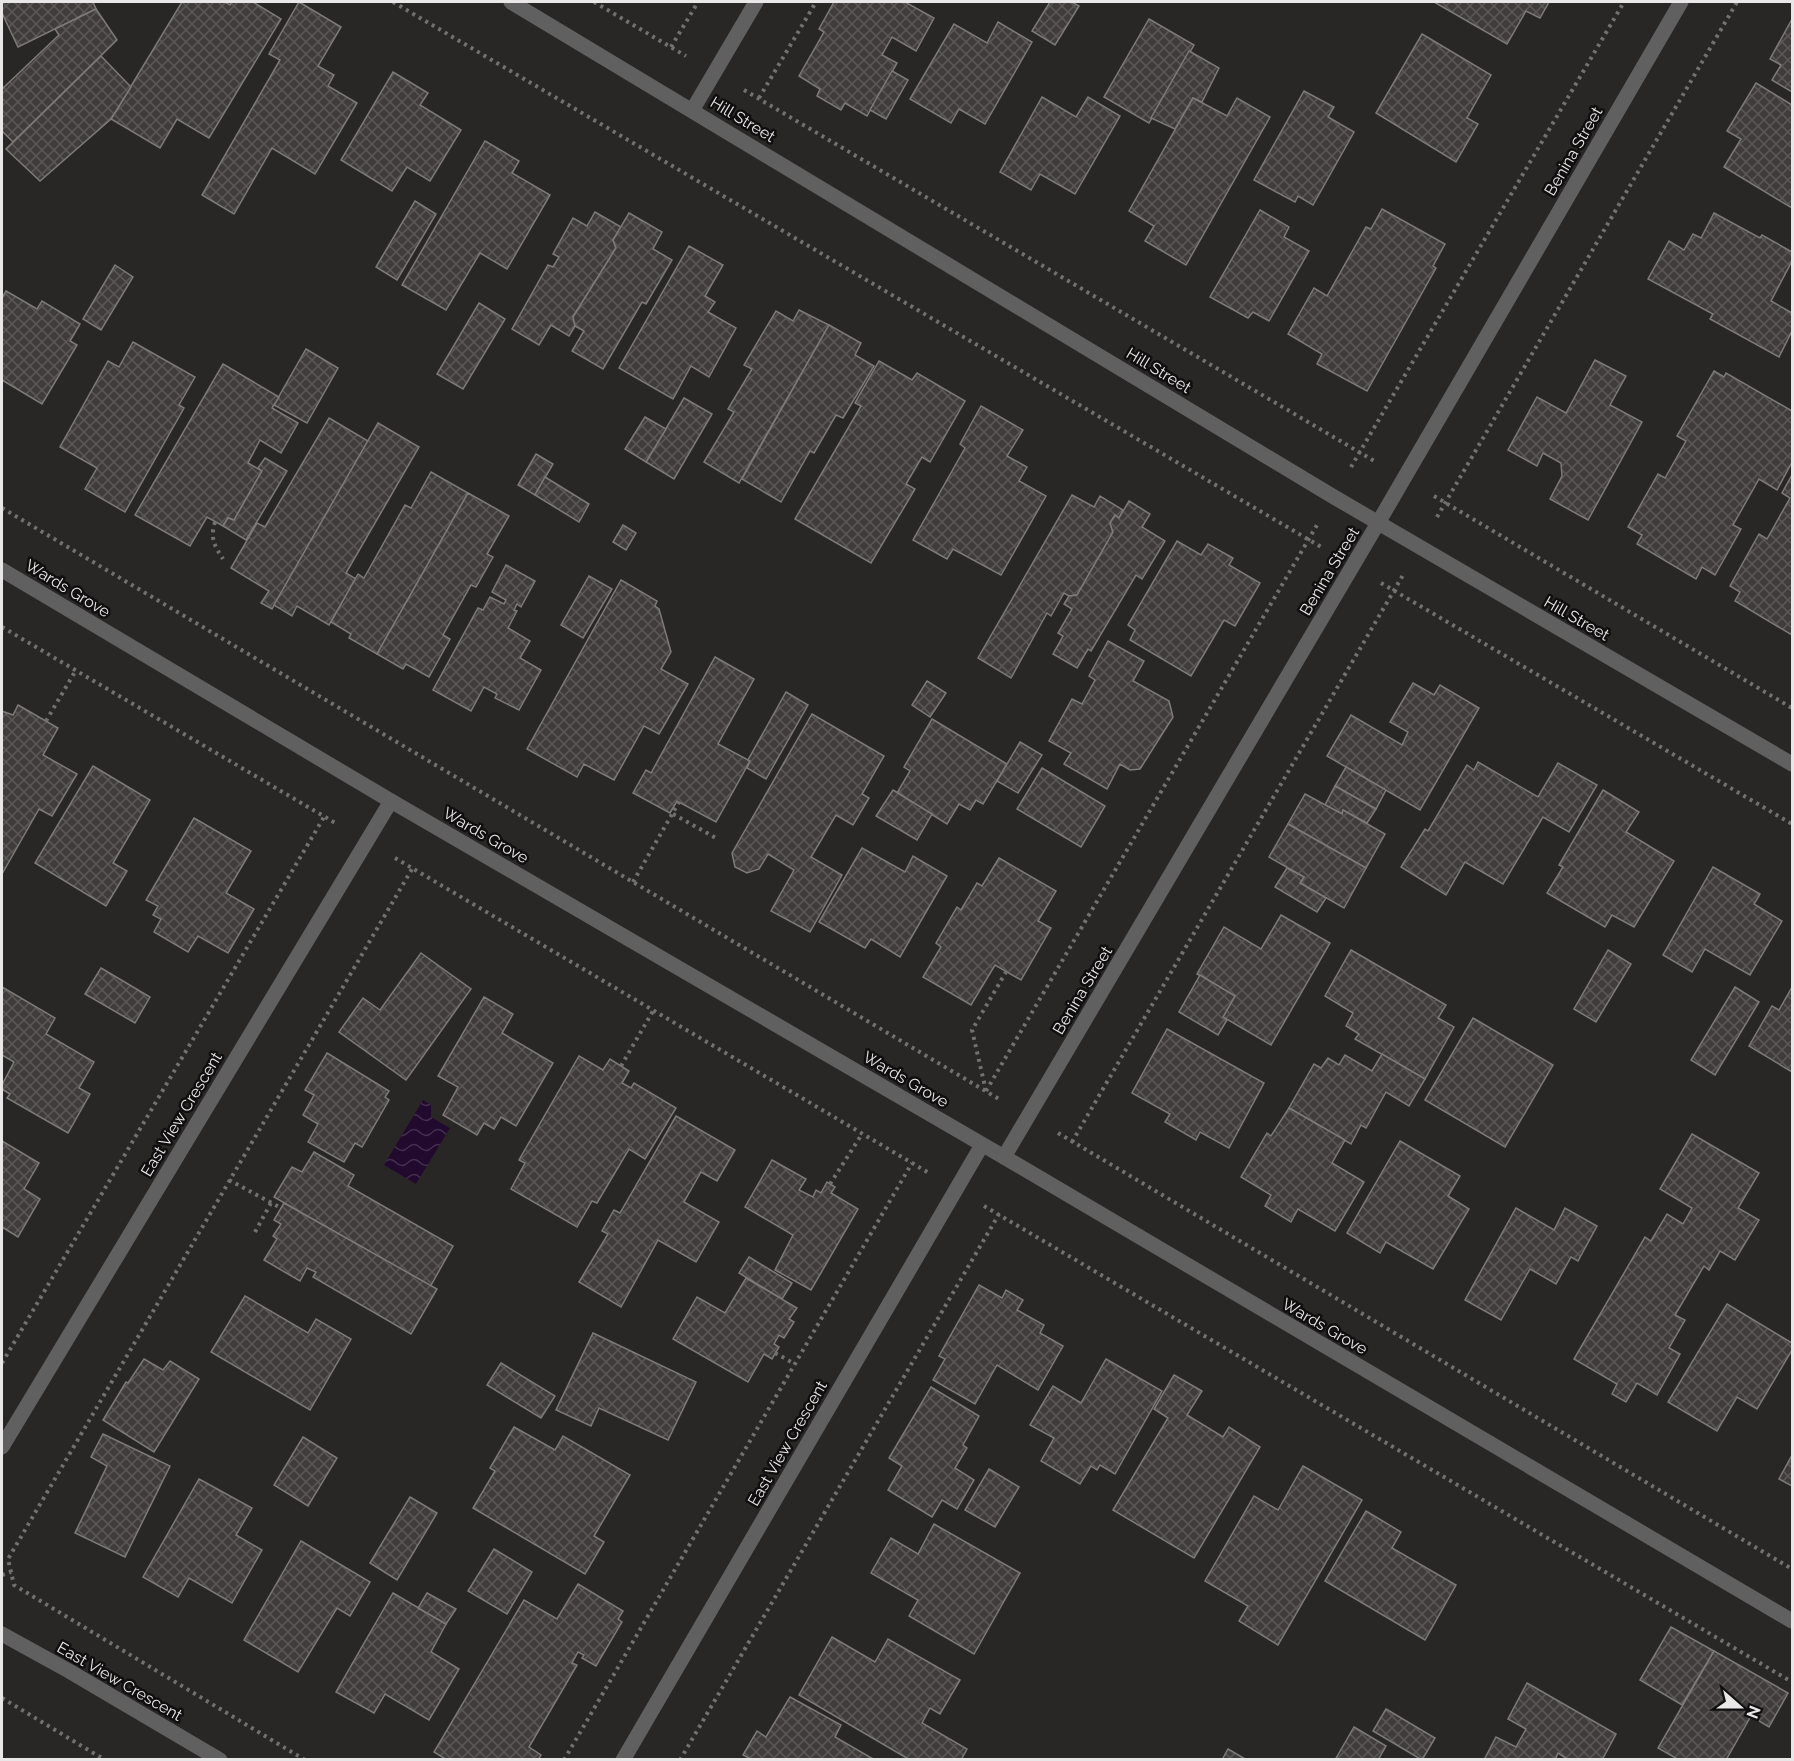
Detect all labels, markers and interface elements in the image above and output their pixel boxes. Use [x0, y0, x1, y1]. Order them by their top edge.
street label: Hill Street [707, 93, 779, 146]
street label: Benina Street [1540, 103, 1607, 199]
street label: Hill Street [1123, 344, 1195, 397]
street label: Benina Street [1296, 523, 1363, 619]
street label: Wards Grove [22, 556, 114, 621]
street label: Hill Street [1541, 592, 1613, 645]
street label: Wards Grove [440, 803, 532, 868]
street label: Benina Street [1049, 942, 1116, 1038]
street label: Wards Grove [860, 1047, 952, 1112]
street label: East View Crescent [137, 1048, 226, 1180]
street label: Wards Grove [1279, 1294, 1371, 1359]
street label: East View Crescent [744, 1377, 831, 1509]
street label: East View Crescent [54, 1638, 186, 1725]
north arrow [1710, 1677, 1770, 1737]
text: N [1742, 1703, 1765, 1721]

